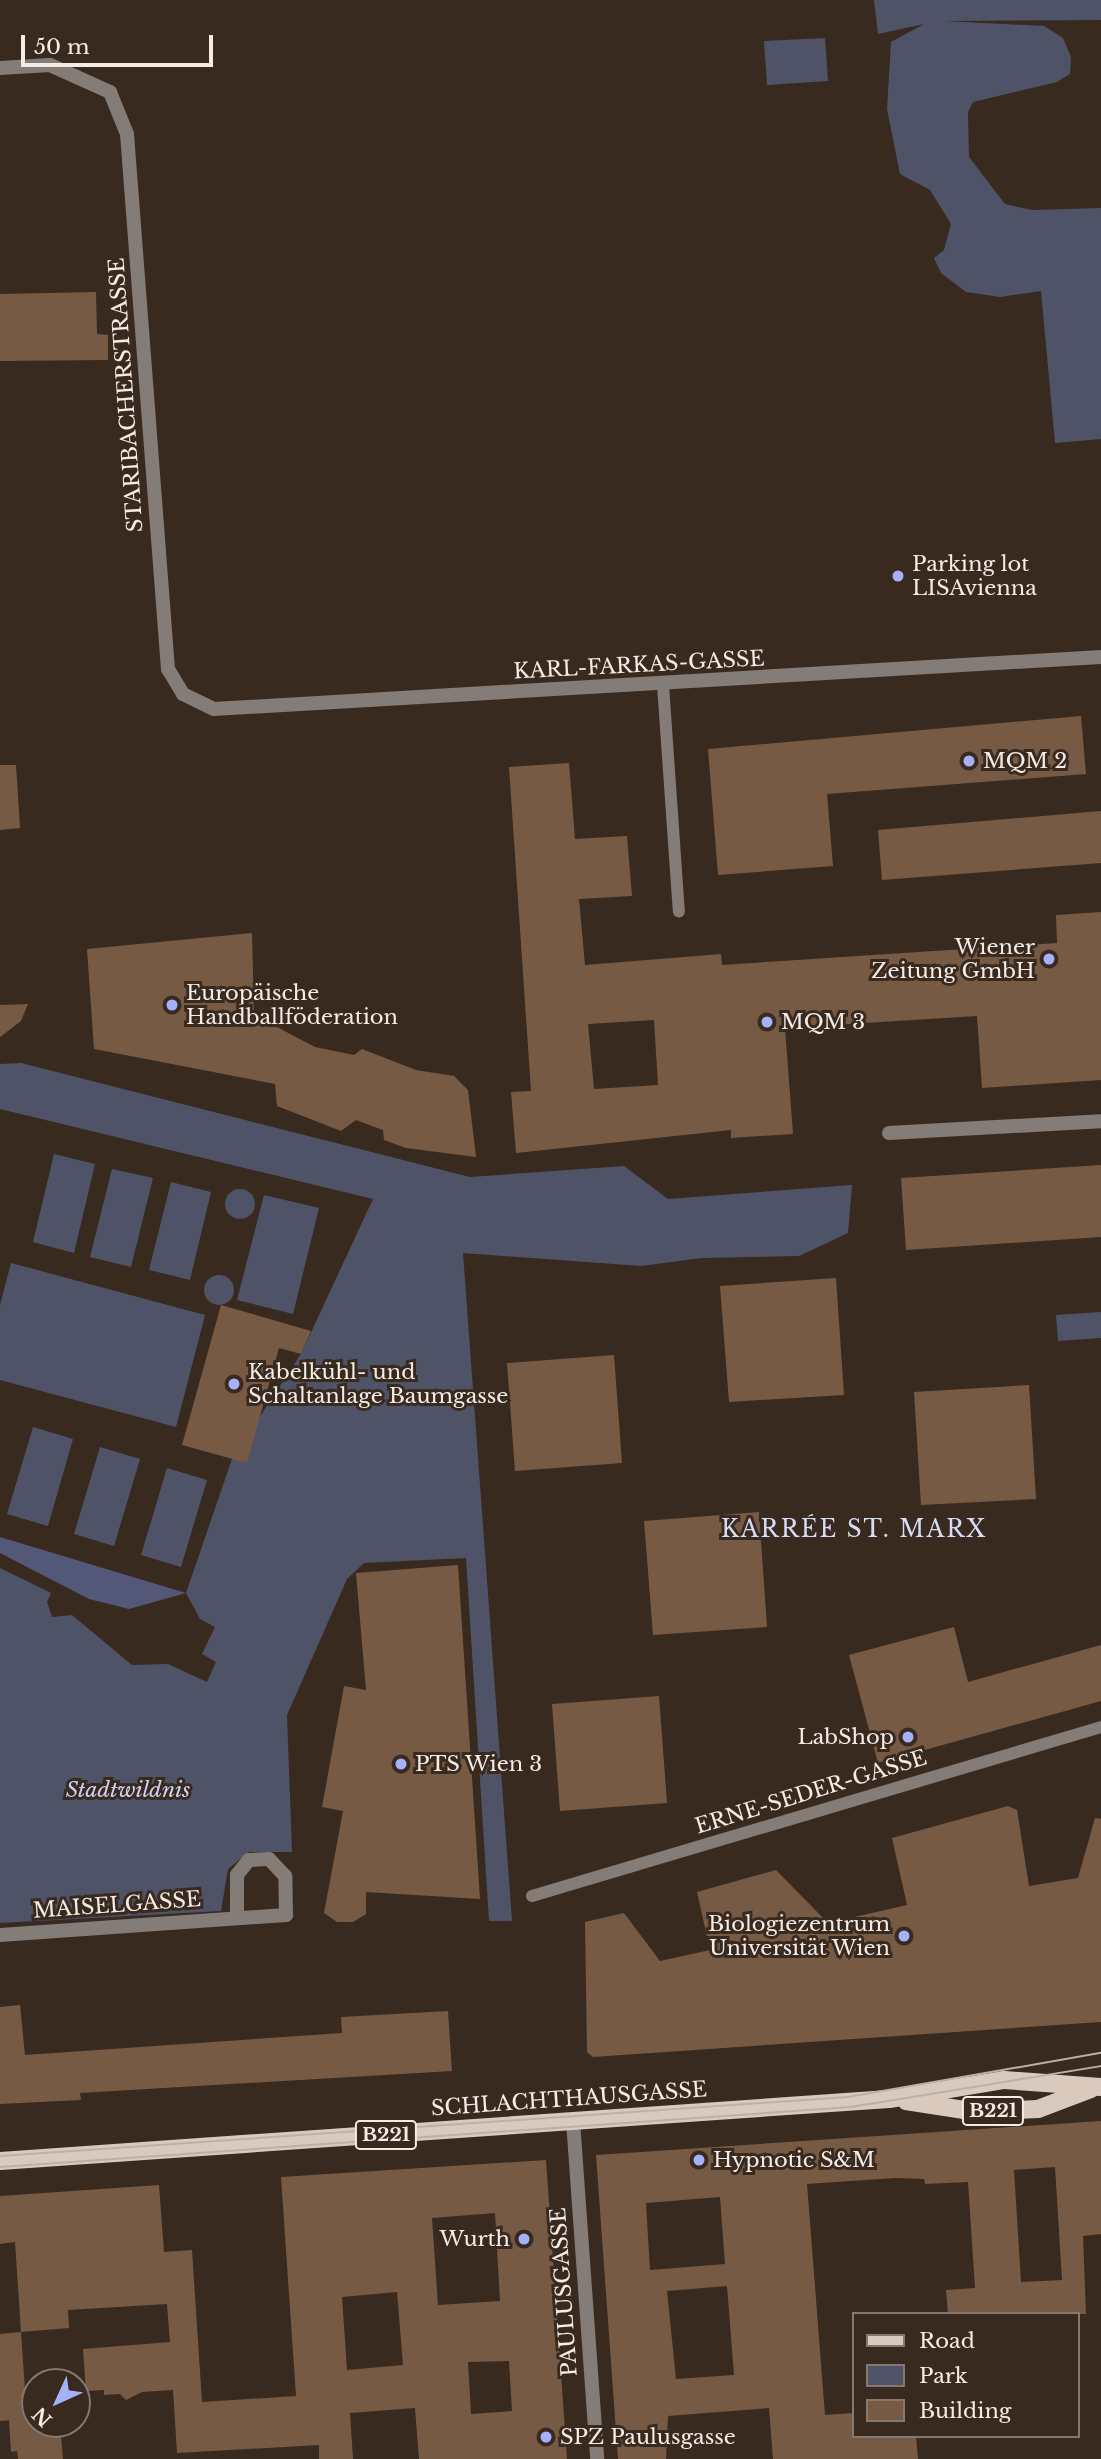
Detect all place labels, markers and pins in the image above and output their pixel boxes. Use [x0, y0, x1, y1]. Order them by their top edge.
place label: Parking lot LISAvienna [912, 551, 1037, 601]
marker: Parking lot LISAvienna [890, 568, 906, 584]
place label: MQM 2 [983, 748, 1067, 774]
marker: MQM 2 [961, 753, 977, 769]
place label: Wiener Zeitung GmbH [871, 934, 1035, 984]
marker: Wiener Zeitung GmbH [1041, 951, 1057, 967]
place label: Europäische Handballföderation [186, 980, 398, 1030]
marker: Europäische Handballföderation [164, 997, 180, 1013]
place label: MQM 3 [781, 1009, 865, 1035]
marker: MQM 3 [759, 1014, 775, 1030]
place label: Kabelkühl- und Schaltanlage Baumgasse [248, 1359, 508, 1409]
marker: Kabelkühl- und Schaltanlage Baumgasse [226, 1376, 242, 1392]
place label: LabShop [797, 1724, 894, 1750]
marker: LabShop [900, 1729, 916, 1745]
place label: PTS Wien 3 [415, 1751, 543, 1777]
marker: PTS Wien 3 [393, 1756, 409, 1772]
place label: Biologiezentrum Universität Wien [708, 1911, 890, 1961]
marker: Biologiezentrum Universität Wien [896, 1928, 912, 1944]
place label: Hypnotic S&M [713, 2147, 875, 2173]
marker: Hypnotic S&M [691, 2152, 707, 2168]
place label: Wurth [440, 2226, 510, 2252]
marker: Wurth [516, 2231, 532, 2247]
place label: SPZ Paulusgasse [560, 2424, 736, 2450]
marker: SPZ Paulusgasse [538, 2429, 554, 2445]

